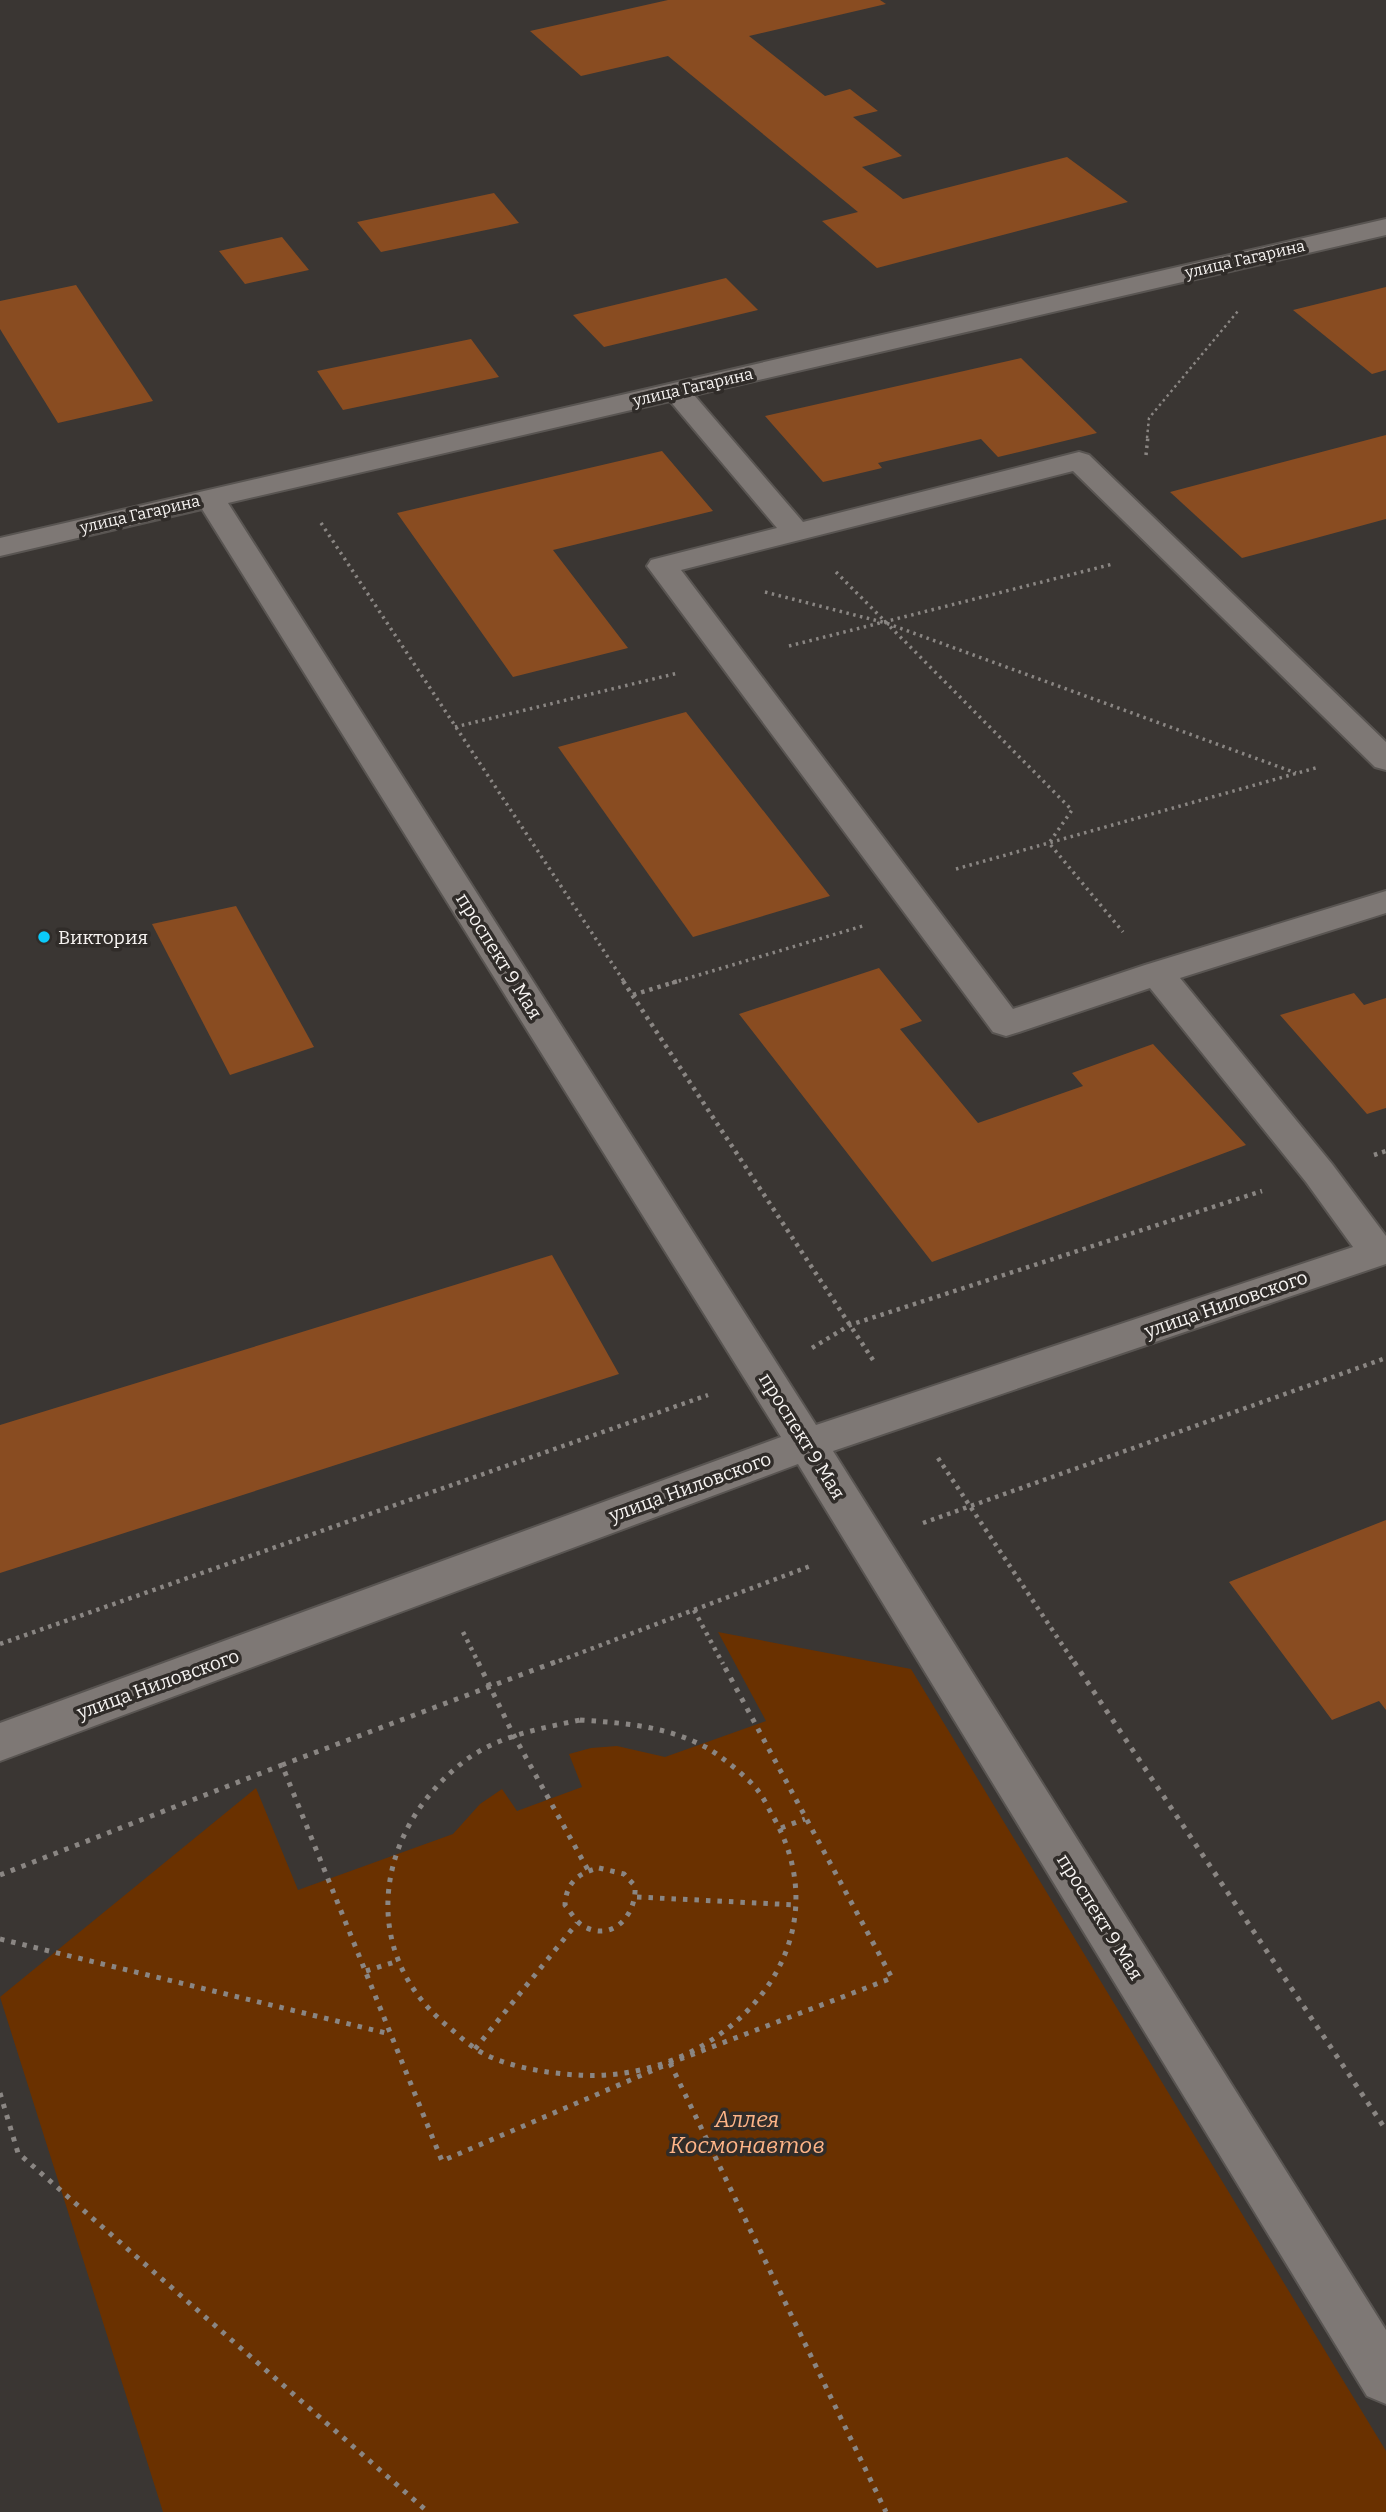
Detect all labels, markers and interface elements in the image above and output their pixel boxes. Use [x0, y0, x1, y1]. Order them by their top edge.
street label: улица Гагарина [1182, 236, 1307, 282]
street label: улица Гагарина [630, 364, 755, 410]
street label: улица Гагарина [77, 491, 202, 537]
street label: проспект 9 Мая [451, 889, 547, 1023]
place label: Виктория [58, 926, 148, 949]
marker: Виктория [36, 929, 52, 945]
street label: улица Ниловского [1141, 1265, 1311, 1343]
street label: проспект 9 Мая [754, 1369, 850, 1503]
street label: улица Ниловского [605, 1447, 774, 1527]
street label: улица Ниловского [73, 1644, 242, 1724]
street label: проспект 9 Мая [1052, 1850, 1148, 1984]
park label: Аллея Космонавтов [669, 2105, 825, 2159]

